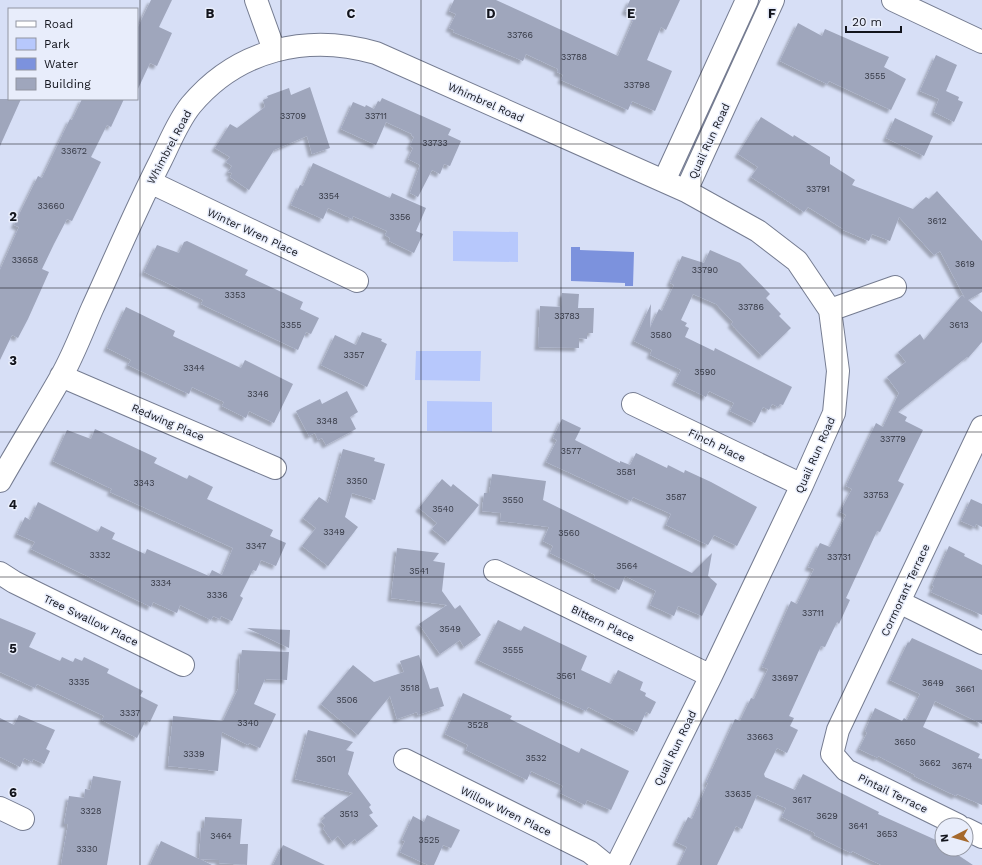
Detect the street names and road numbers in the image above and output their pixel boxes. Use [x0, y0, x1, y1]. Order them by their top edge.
street label: Whimbrel Road [446, 80, 526, 125]
street label: Quail Run Road [686, 101, 733, 181]
street label: Whimbrel Road [144, 108, 194, 186]
street label: Winter Wren Place [205, 206, 301, 259]
street label: Redwing Place [129, 401, 206, 444]
street label: Quail Run Road [793, 415, 838, 495]
street label: Finch Place [686, 426, 747, 465]
street label: Cormorant Terrace [878, 542, 933, 638]
street label: Tree Swallow Place [41, 592, 140, 649]
street label: Bittern Place [569, 603, 637, 644]
street label: Quail Run Road [652, 708, 699, 788]
street label: Pintail Terrace [856, 771, 930, 816]
street label: Willow Wren Place [458, 784, 553, 839]

